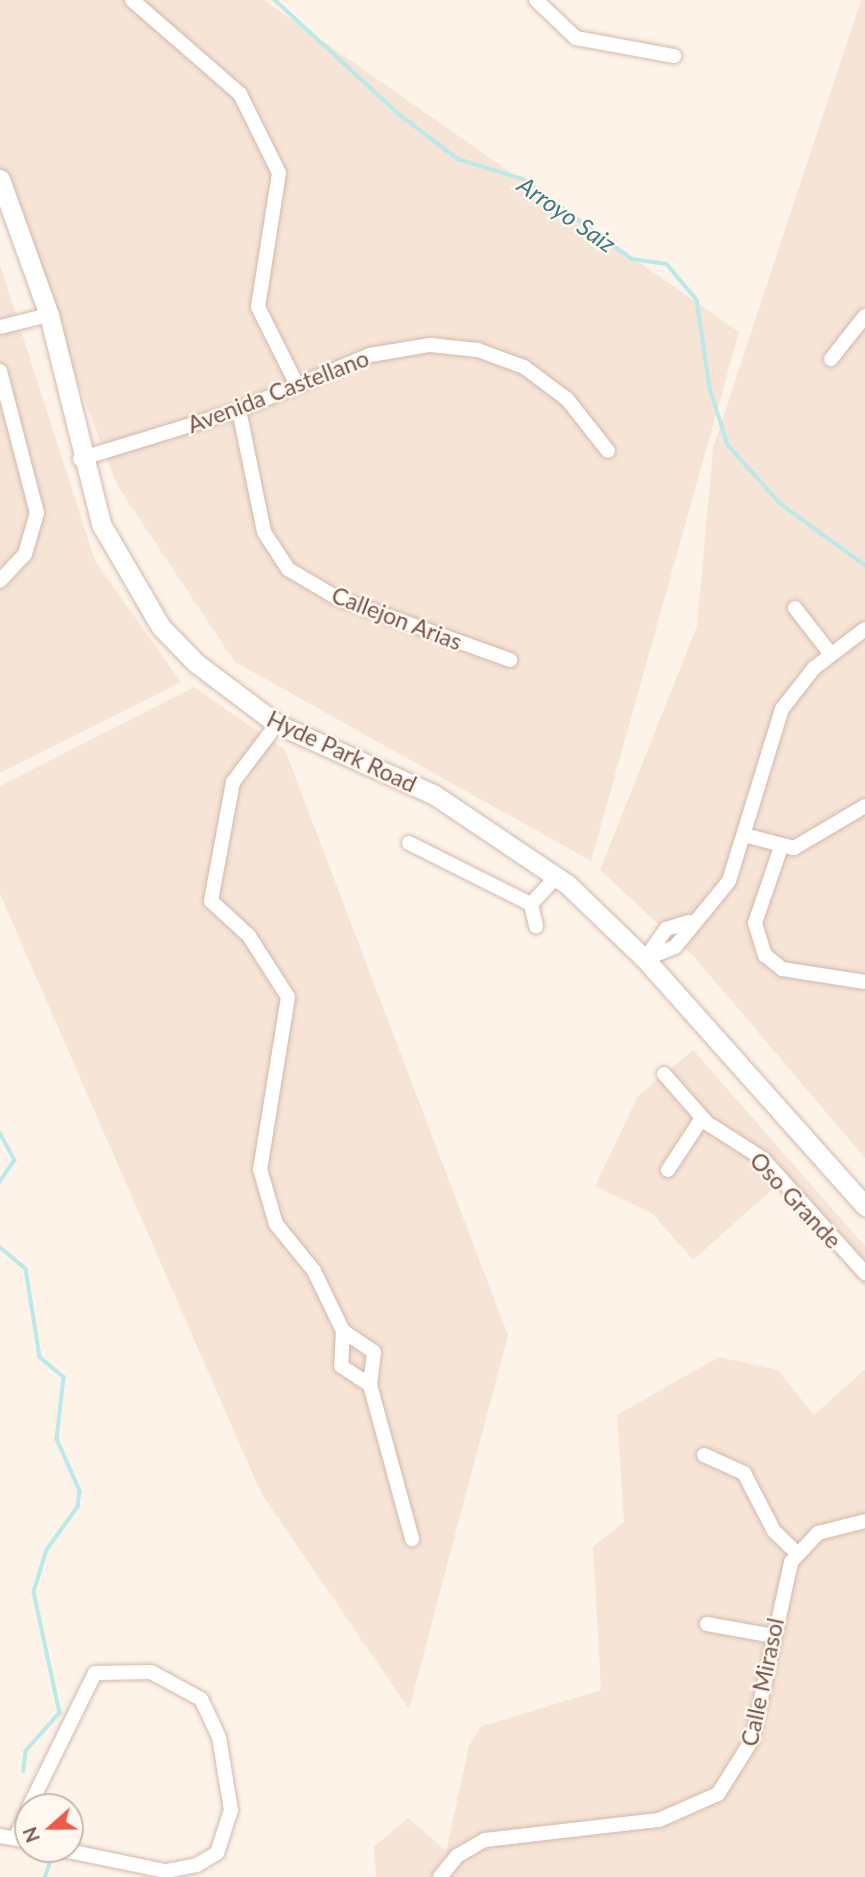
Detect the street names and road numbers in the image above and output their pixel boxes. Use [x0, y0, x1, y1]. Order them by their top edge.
street label: Avenida Castellano [183, 344, 373, 438]
street label: Callejon Arias [328, 580, 466, 656]
street label: Hyde Park Road [263, 704, 421, 798]
street label: Oso Grande [745, 1146, 847, 1254]
street label: Calle Mirasol [735, 1615, 789, 1749]

